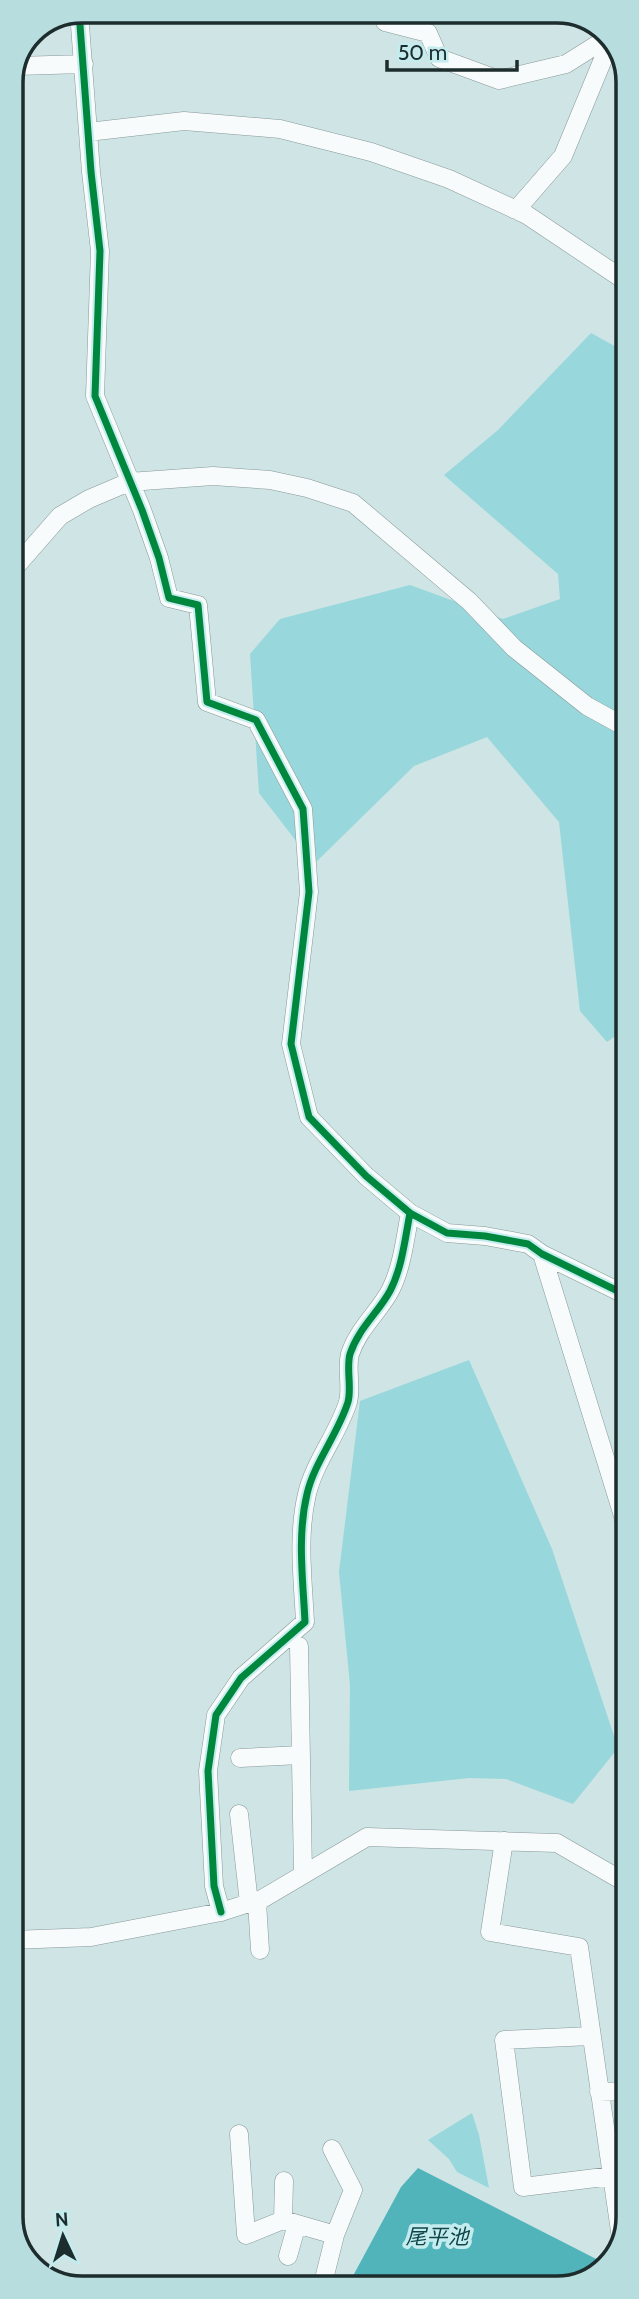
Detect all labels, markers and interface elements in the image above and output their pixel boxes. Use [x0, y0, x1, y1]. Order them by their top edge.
scale bar [387, 28, 516, 72]
text: 50 m [398, 40, 447, 65]
north arrow [28, 2201, 98, 2271]
text: N [54, 2208, 69, 2231]
water label: 尾平池 [406, 2224, 470, 2249]

